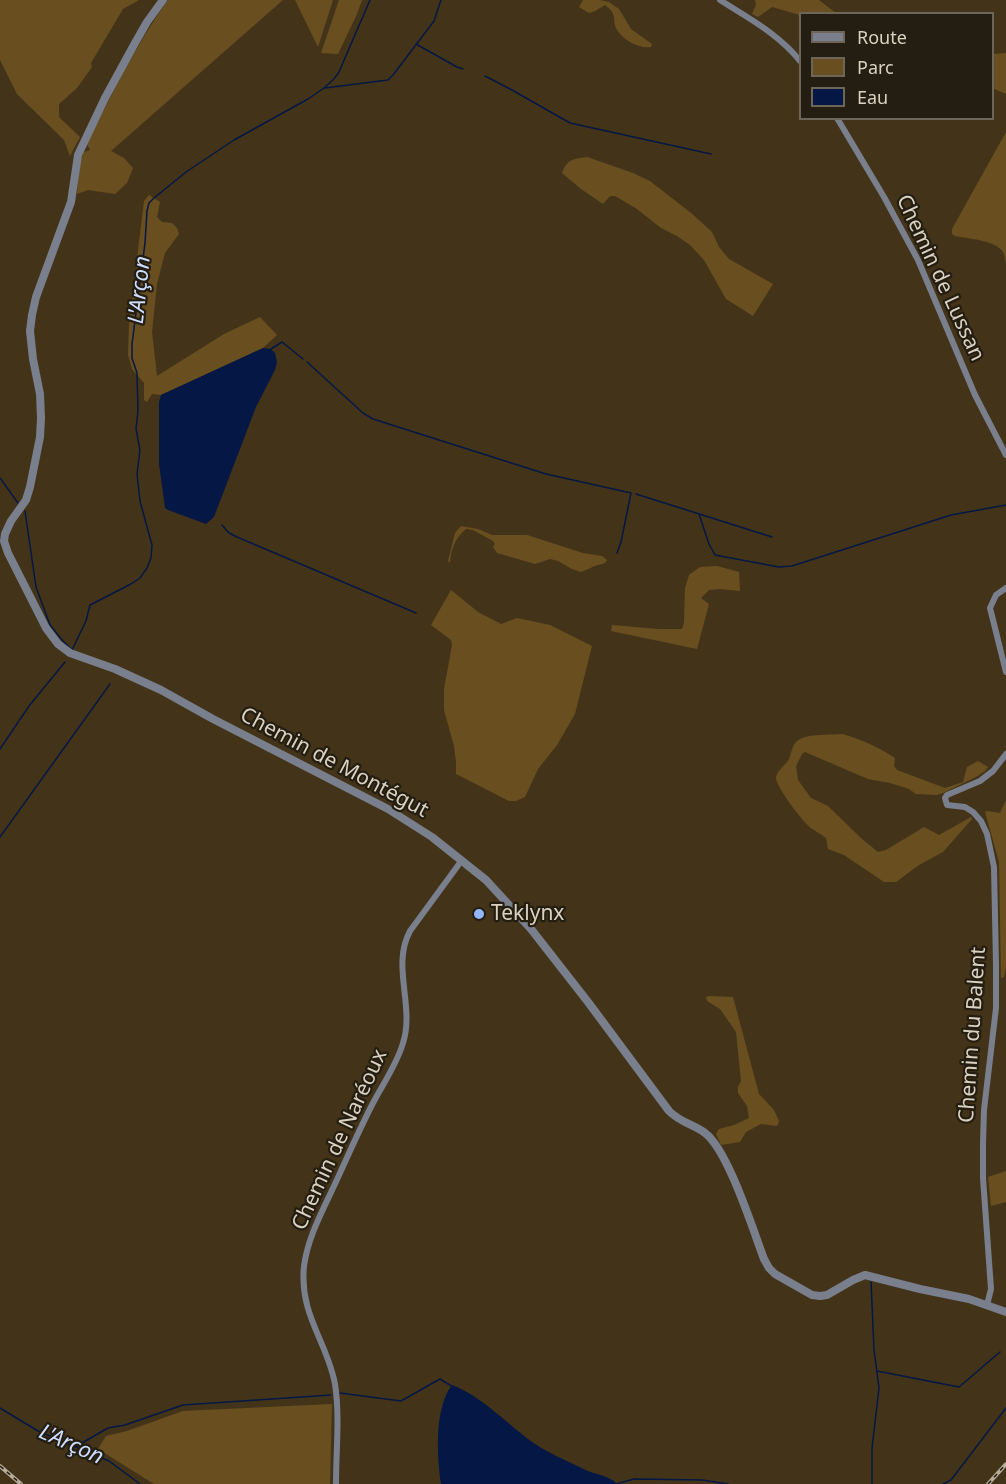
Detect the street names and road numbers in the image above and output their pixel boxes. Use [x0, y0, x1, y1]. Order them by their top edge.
street label: Chemin de Lussan [890, 191, 990, 365]
street label: Chemin de Montégut [236, 703, 432, 823]
street label: Chemin du Balent [954, 946, 992, 1124]
street label: Chemin de Naréoux [287, 1046, 393, 1234]

